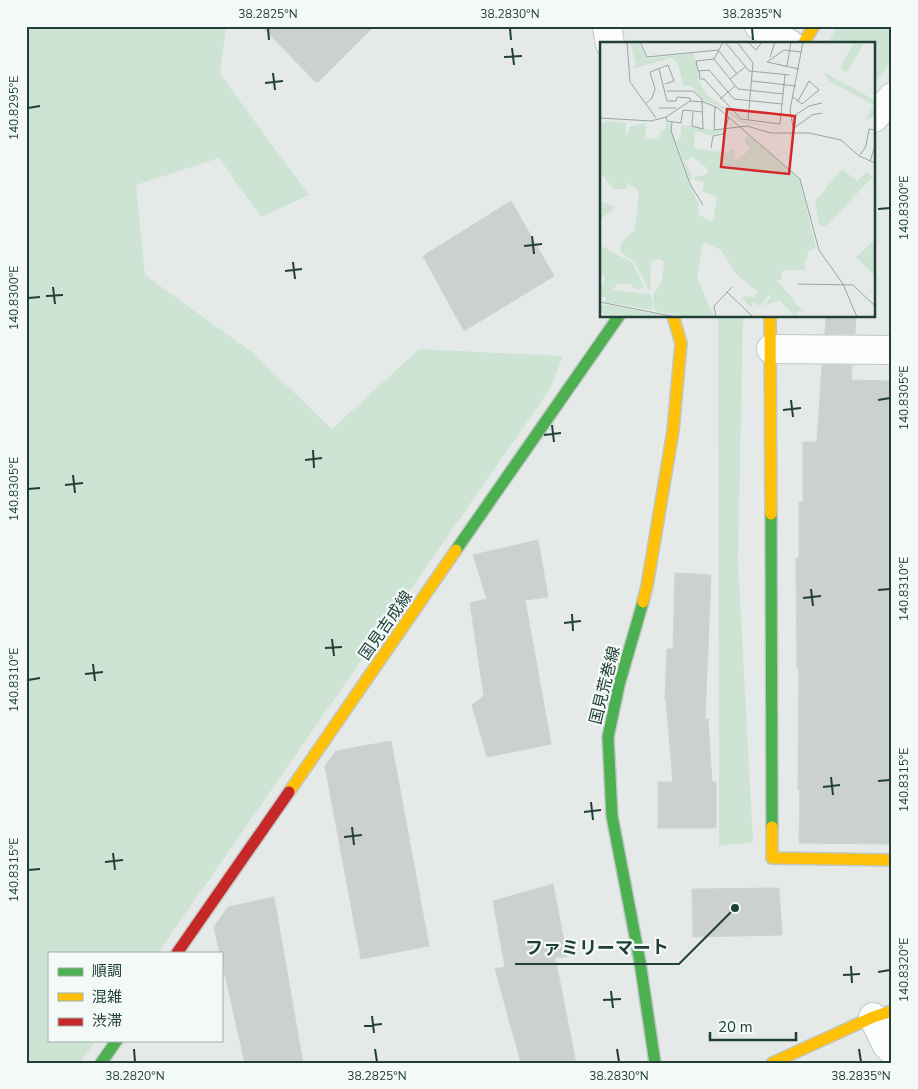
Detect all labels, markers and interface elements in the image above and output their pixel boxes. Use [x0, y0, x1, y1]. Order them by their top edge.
text: 38.2825°N [238, 6, 298, 22]
text: 38.2830°N [480, 6, 540, 22]
text: 38.2835°N [722, 6, 782, 22]
inset map [600, 42, 876, 318]
text: 140.8295°E [6, 76, 22, 140]
text: 140.8300°E [896, 176, 912, 240]
text: 140.8300°E [6, 266, 22, 330]
text: 140.8305°E [896, 366, 912, 430]
text: 140.8305°E [6, 457, 22, 521]
text: 140.8310°E [896, 557, 912, 621]
street label: 国見吉成線 [354, 586, 418, 665]
street label: 国見荒巻線 [585, 644, 625, 727]
text: 140.8310°E [6, 648, 22, 712]
text: 140.8315°E [896, 748, 912, 812]
text: 140.8315°E [6, 838, 22, 902]
callout: ファミリーマート [515, 931, 679, 964]
text: ファミリーマート [525, 936, 669, 960]
text: 140.8320°E [896, 938, 912, 1002]
legend [48, 952, 222, 1042]
text: 順調 [92, 961, 122, 981]
text: 混雑 [92, 987, 122, 1007]
scale bar [710, 1009, 797, 1041]
text: 渋滞 [92, 1011, 122, 1031]
text: 20 m [718, 1017, 753, 1037]
text: 38.2820°N [105, 1068, 165, 1084]
text: 38.2825°N [347, 1068, 407, 1084]
text: 38.2830°N [589, 1068, 649, 1084]
text: 38.2835°N [831, 1068, 891, 1084]

